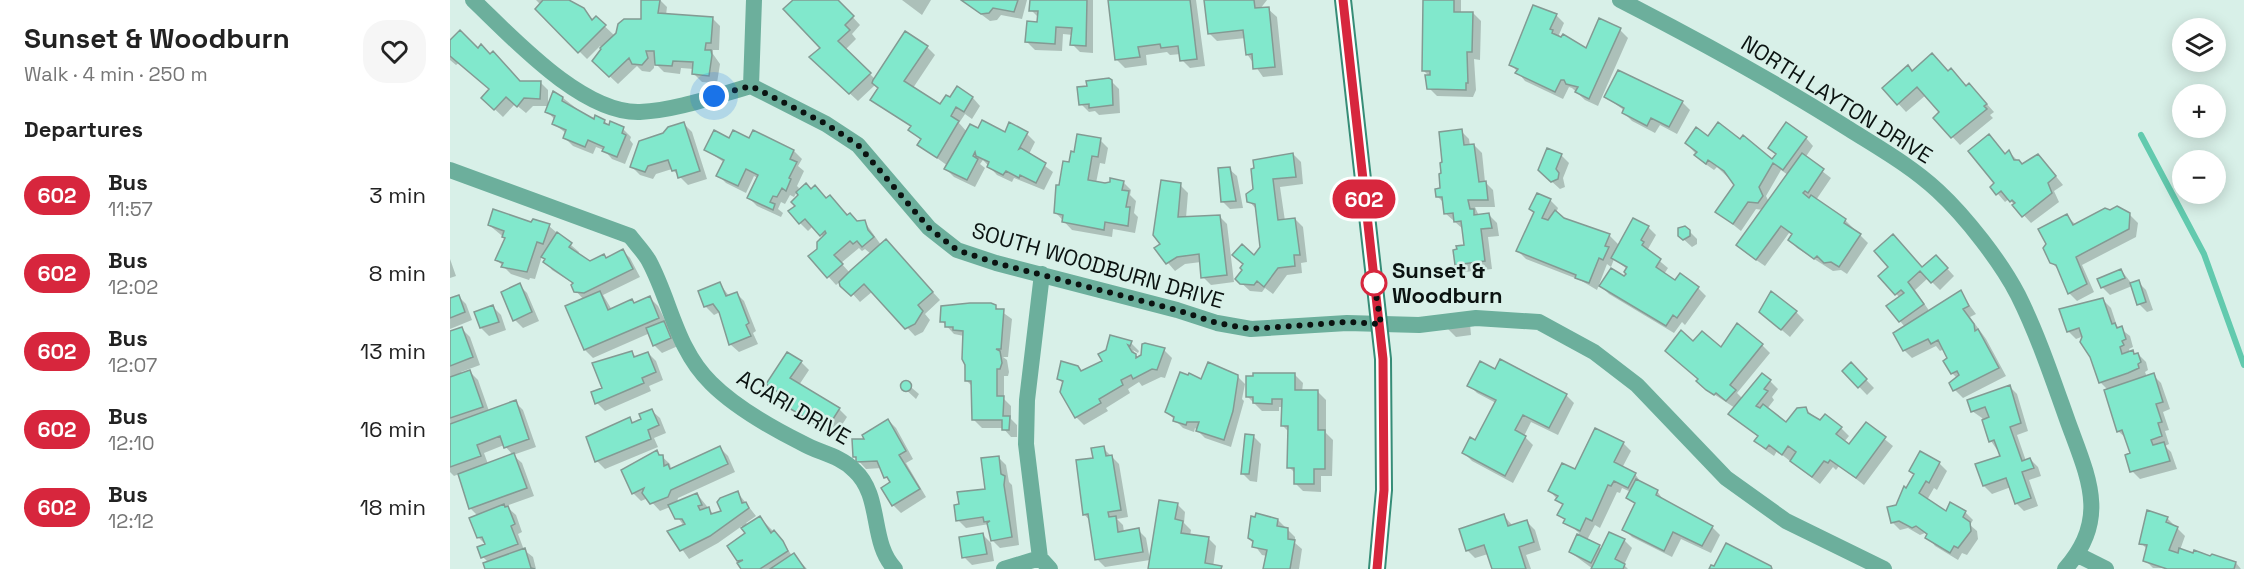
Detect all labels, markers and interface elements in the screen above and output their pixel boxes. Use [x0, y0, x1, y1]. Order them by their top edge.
map controls [2172, 18, 2226, 204]
button: layers [2172, 18, 2226, 72]
text: Sunset & Woodburn [24, 20, 290, 56]
button: heart [363, 20, 426, 83]
street label: NORTH LAYTON DRIVE [1736, 29, 1938, 169]
text: Walk · 4 min · 250 m [24, 61, 208, 87]
your location [699, 81, 729, 111]
button: + [2172, 84, 2226, 138]
text: Departures [24, 115, 143, 143]
button: − [2172, 150, 2226, 204]
text: Bus [108, 168, 148, 196]
line badge: 602 [1330, 180, 1398, 218]
text: 3 min [369, 181, 426, 209]
text: 602 [37, 182, 77, 209]
text: 602 [1344, 186, 1384, 213]
text: 11:57 [108, 196, 153, 222]
street label: SOUTH WOODBURN DRIVE [969, 216, 1227, 314]
text: Bus [108, 246, 148, 274]
place label: Sunset & Woodburn [1392, 256, 1502, 309]
text: 8 min [369, 259, 426, 287]
text: 602 [37, 260, 77, 287]
marker: Sunset & Woodburn [1361, 270, 1387, 296]
text: 12:02 [108, 274, 158, 300]
text: Bus [108, 324, 148, 352]
text: 13 min [360, 337, 426, 365]
text: 602 [37, 338, 77, 365]
text: 12:07 [108, 352, 157, 378]
street label: ACARI DRIVE [732, 363, 856, 451]
text: Bus [108, 402, 148, 430]
text: 16 min [360, 415, 426, 443]
text: 602 [37, 416, 77, 443]
text: 12:10 [108, 430, 155, 456]
text: Bus [108, 480, 148, 508]
text: 18 min [360, 493, 426, 521]
text: 602 [37, 494, 77, 521]
text: 12:12 [108, 508, 154, 534]

